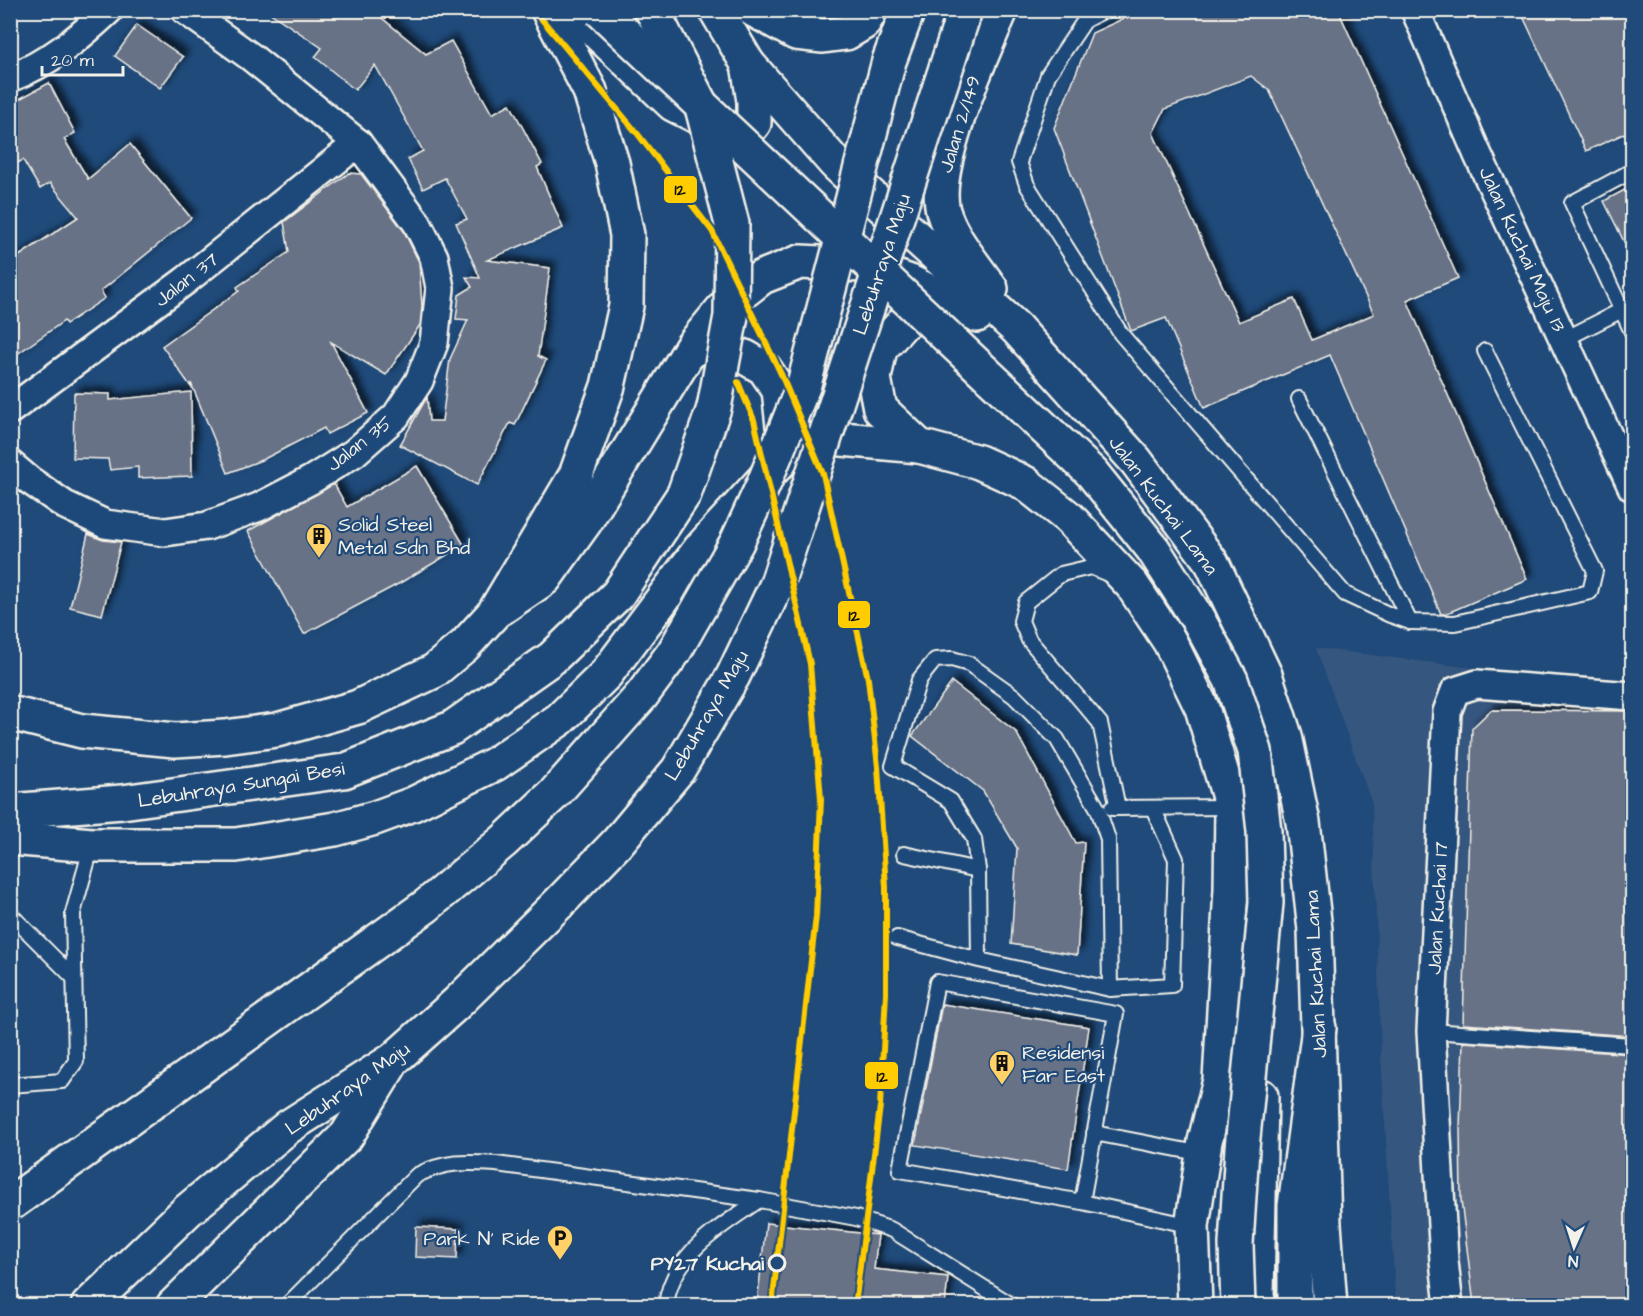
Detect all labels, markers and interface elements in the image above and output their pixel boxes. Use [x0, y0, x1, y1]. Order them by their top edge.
scale bar [42, 39, 123, 77]
text: 20 m [51, 48, 94, 73]
street label: Jalan 2/149 [932, 72, 988, 176]
street label: Jalan Kuchai Maju 13 [1472, 162, 1573, 337]
line badge: 12 [663, 175, 698, 204]
text: 12 [674, 179, 686, 201]
street label: Lebuhraya Maju [846, 190, 919, 339]
street label: Jalan 37 [149, 246, 225, 314]
street label: Jalan 35 [321, 409, 398, 478]
street label: Jalan Kuchai Lama [1102, 430, 1225, 581]
place label: Solid Steel Metal Sdn Bhd [338, 511, 470, 562]
building icon: Solid Steel Metal Sdn Bhd [304, 521, 334, 559]
line badge: 12 [837, 600, 871, 629]
text: 12 [848, 605, 860, 627]
street label: Lebuhraya Maju [658, 645, 757, 787]
street label: Lebuhraya Sungai Besi [136, 755, 347, 816]
street label: Jalan Kuchai 17 [1421, 841, 1455, 975]
street label: Jalan Kuchai Lama [1298, 889, 1334, 1059]
street label: Lebuhraya Maju [279, 1035, 416, 1143]
place label: Residensi Far East [1022, 1039, 1105, 1090]
building icon: Residensi Far East [987, 1048, 1017, 1086]
line badge: 12 [864, 1061, 899, 1090]
text: 12 [876, 1066, 888, 1088]
north arrow [1544, 1217, 1604, 1277]
parking icon: Park N' Ride [545, 1223, 575, 1261]
place label: Park N' Ride [424, 1225, 540, 1253]
place label: PY27 Kuchai [651, 1250, 765, 1278]
text: N [1568, 1250, 1579, 1272]
marker: PY27 Kuchai [768, 1254, 786, 1272]

